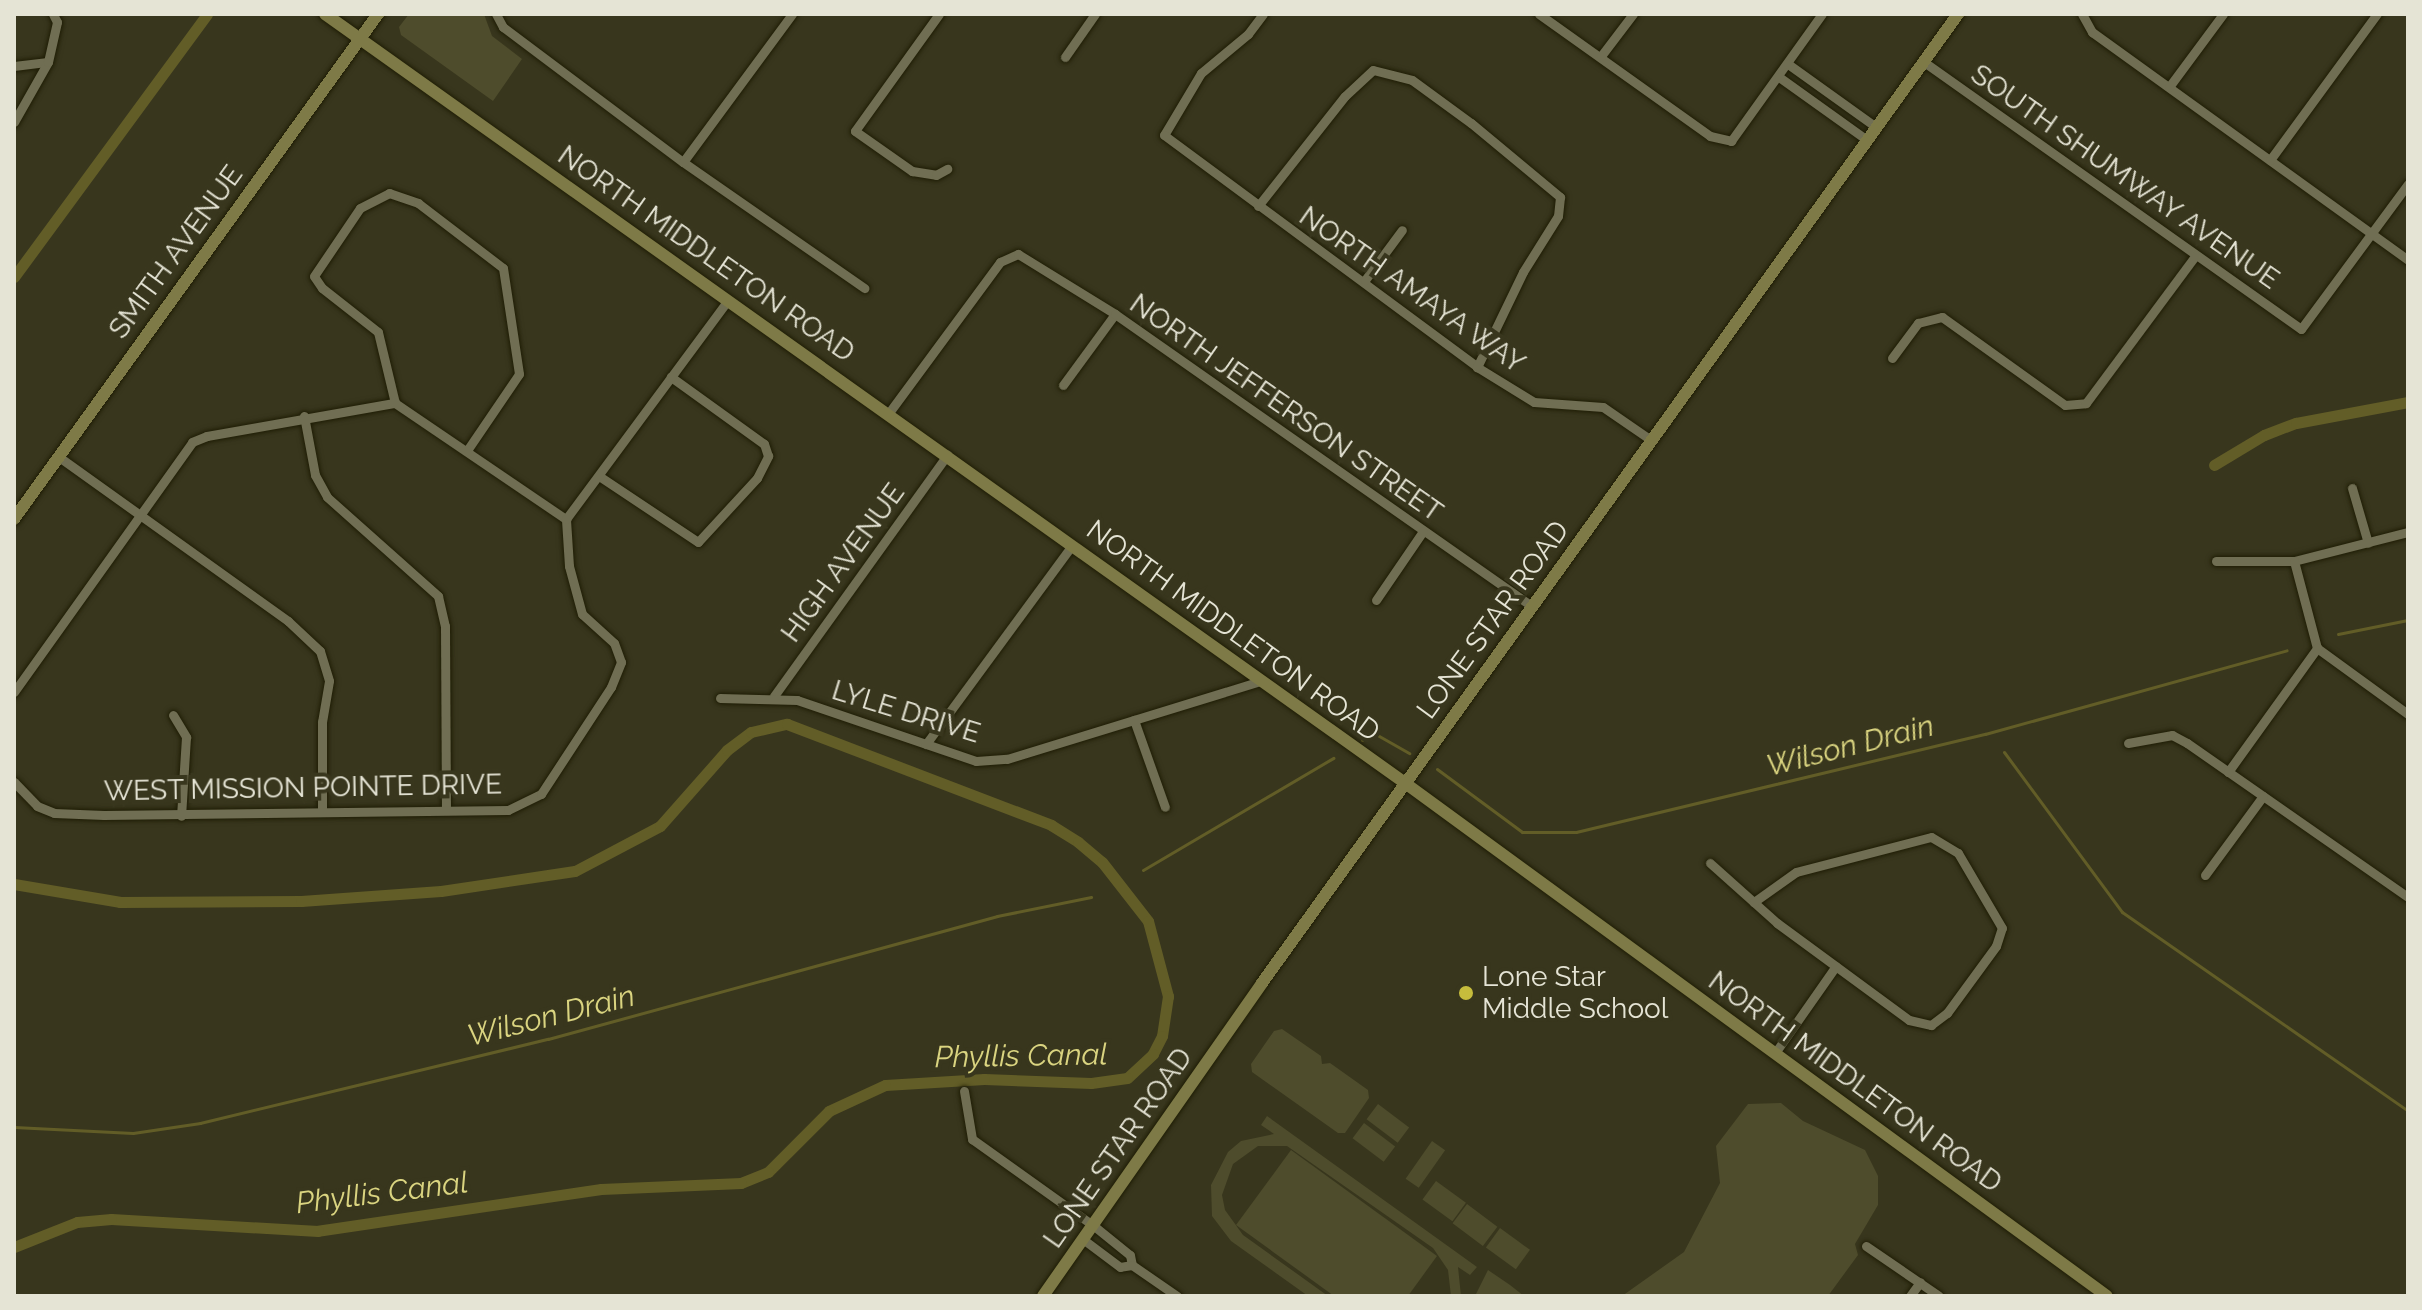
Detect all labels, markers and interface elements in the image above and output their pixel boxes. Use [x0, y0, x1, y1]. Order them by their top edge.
street label: SOUTH SHUMWAY AVENUE [1964, 57, 2286, 297]
street label: NORTH MIDDLETON ROAD [551, 139, 861, 369]
street label: SMITH AVENUE [102, 159, 250, 345]
street label: NORTH AMAYA WAY [1292, 199, 1532, 381]
street label: NORTH JEFFERSON STREET [1123, 287, 1449, 529]
street label: HIGH AVENUE [774, 477, 912, 649]
street label: NORTH MIDDLETON ROAD [1080, 513, 1386, 749]
street label: LONE STAR ROAD [1410, 515, 1576, 725]
street label: LYLE DRIVE [828, 674, 984, 750]
water label: Wilson Drain [1762, 708, 1938, 784]
street label: WEST MISSION POINTE DRIVE [103, 768, 503, 808]
place label: Lone Star Middle School [1482, 960, 1668, 1026]
street label: NORTH MIDDLETON ROAD [1702, 964, 2008, 1200]
water label: Wilson Drain [463, 978, 639, 1054]
marker: Lone Star Middle School [1457, 984, 1475, 1002]
water label: Phyllis Canal [934, 1036, 1108, 1076]
street label: LONE STAR ROAD [1036, 1042, 1200, 1254]
water label: Phyllis Canal [294, 1165, 470, 1221]

